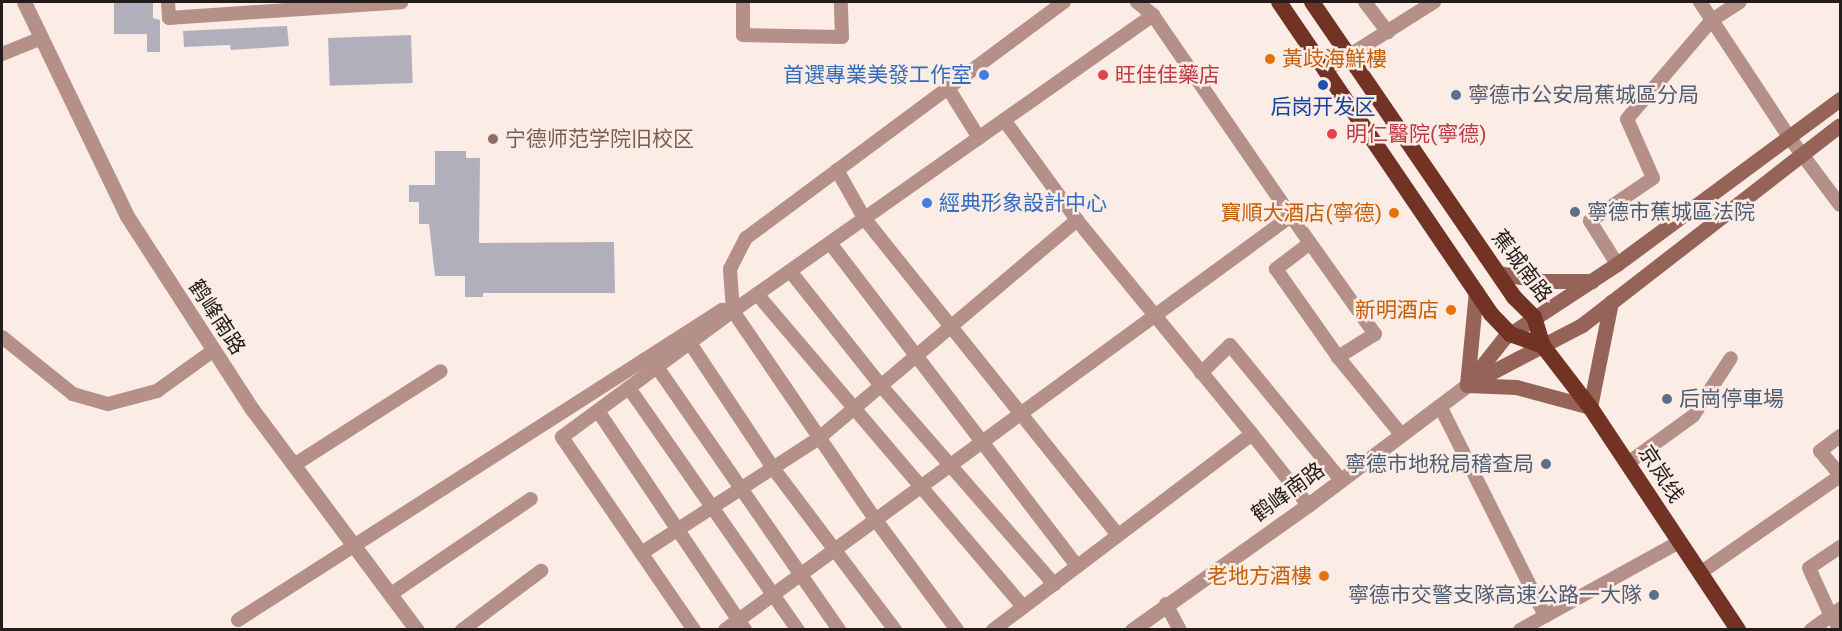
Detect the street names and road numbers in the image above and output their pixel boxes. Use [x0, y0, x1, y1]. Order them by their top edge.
street label: 蕉城南路 [1487, 225, 1557, 307]
street label: 鹤峰南路 [184, 275, 250, 359]
street label: 京岚线 [1633, 441, 1689, 507]
street label: 鹤峰南路 [1247, 457, 1329, 527]

